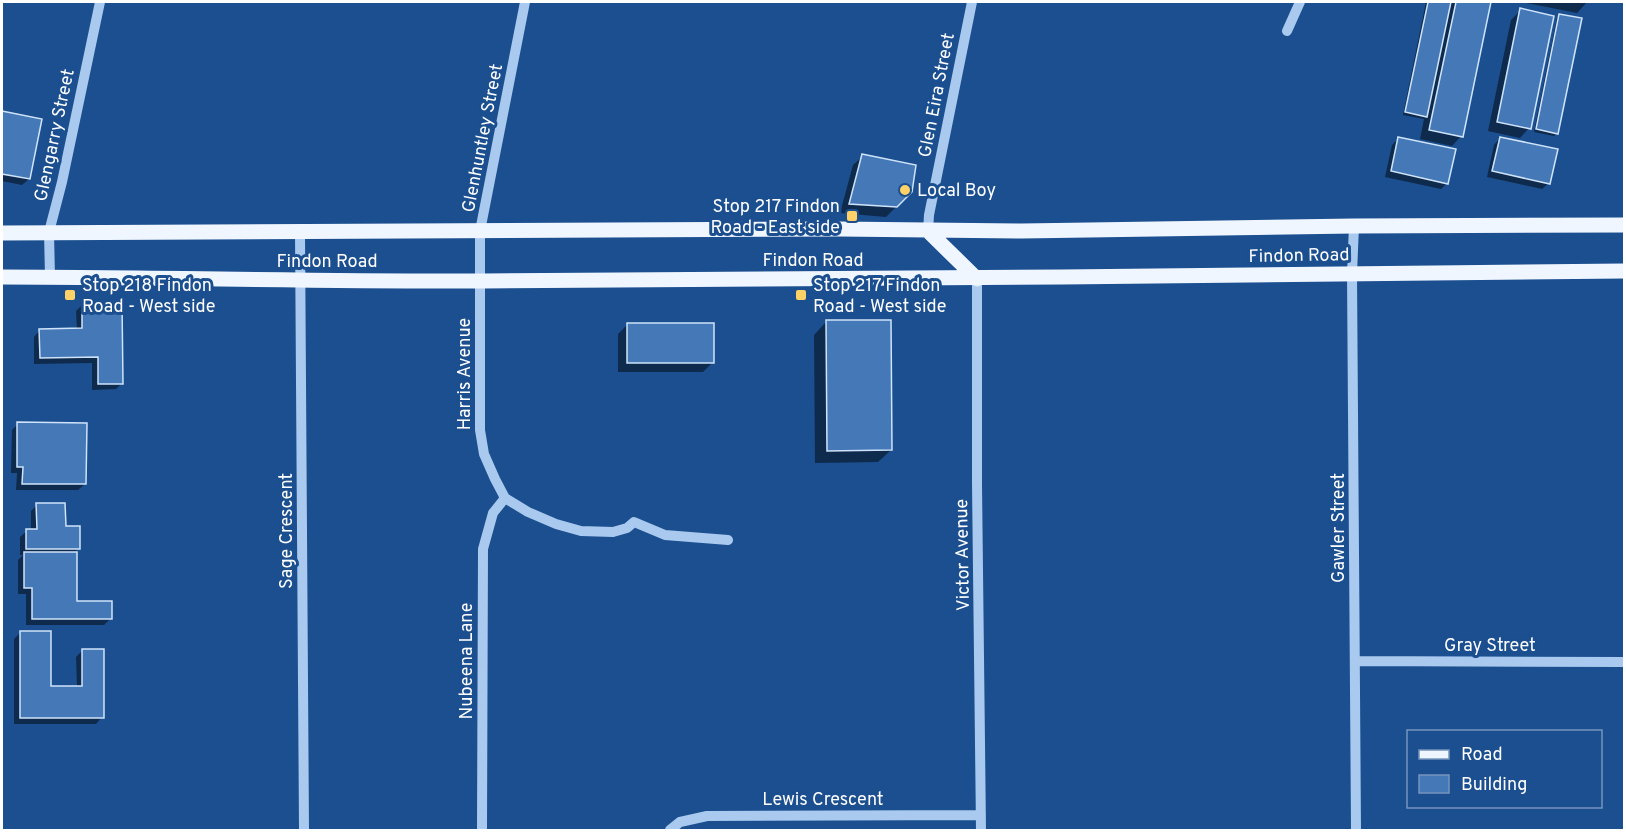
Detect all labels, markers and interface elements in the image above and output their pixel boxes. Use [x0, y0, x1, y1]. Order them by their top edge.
street label: Glen Eira Street [914, 31, 961, 160]
street label: Glenhuntley Street [458, 62, 509, 215]
street label: Glengarry Street [30, 67, 81, 204]
place label: Local Boy [917, 180, 996, 203]
marker: Local Boy [898, 183, 912, 197]
place label: Stop 217 Findon Road - East side [710, 196, 840, 240]
marker: Stop 217 Findon Road - East side [845, 209, 859, 223]
street label: Findon Road [1248, 244, 1350, 269]
street label: Findon Road [762, 250, 864, 273]
street label: Findon Road [276, 251, 378, 274]
place label: Stop 218 Findon Road - West side [82, 275, 215, 319]
place label: Stop 217 Findon Road - West side [813, 275, 946, 319]
marker: Stop 218 Findon Road - West side [63, 288, 77, 302]
marker: Stop 217 Findon Road - West side [794, 288, 808, 302]
street label: Harris Avenue [454, 318, 477, 430]
street label: Sage Crescent [276, 473, 299, 589]
street label: Gawler Street [1328, 473, 1351, 583]
street label: Victor Avenue [951, 499, 976, 611]
street label: Nubeena Lane [456, 603, 479, 719]
street label: Gray Street [1444, 635, 1536, 658]
legend [1407, 730, 1602, 808]
text: Road [1461, 744, 1503, 767]
text: Building [1461, 774, 1527, 797]
street label: Lewis Crescent [762, 789, 884, 812]

